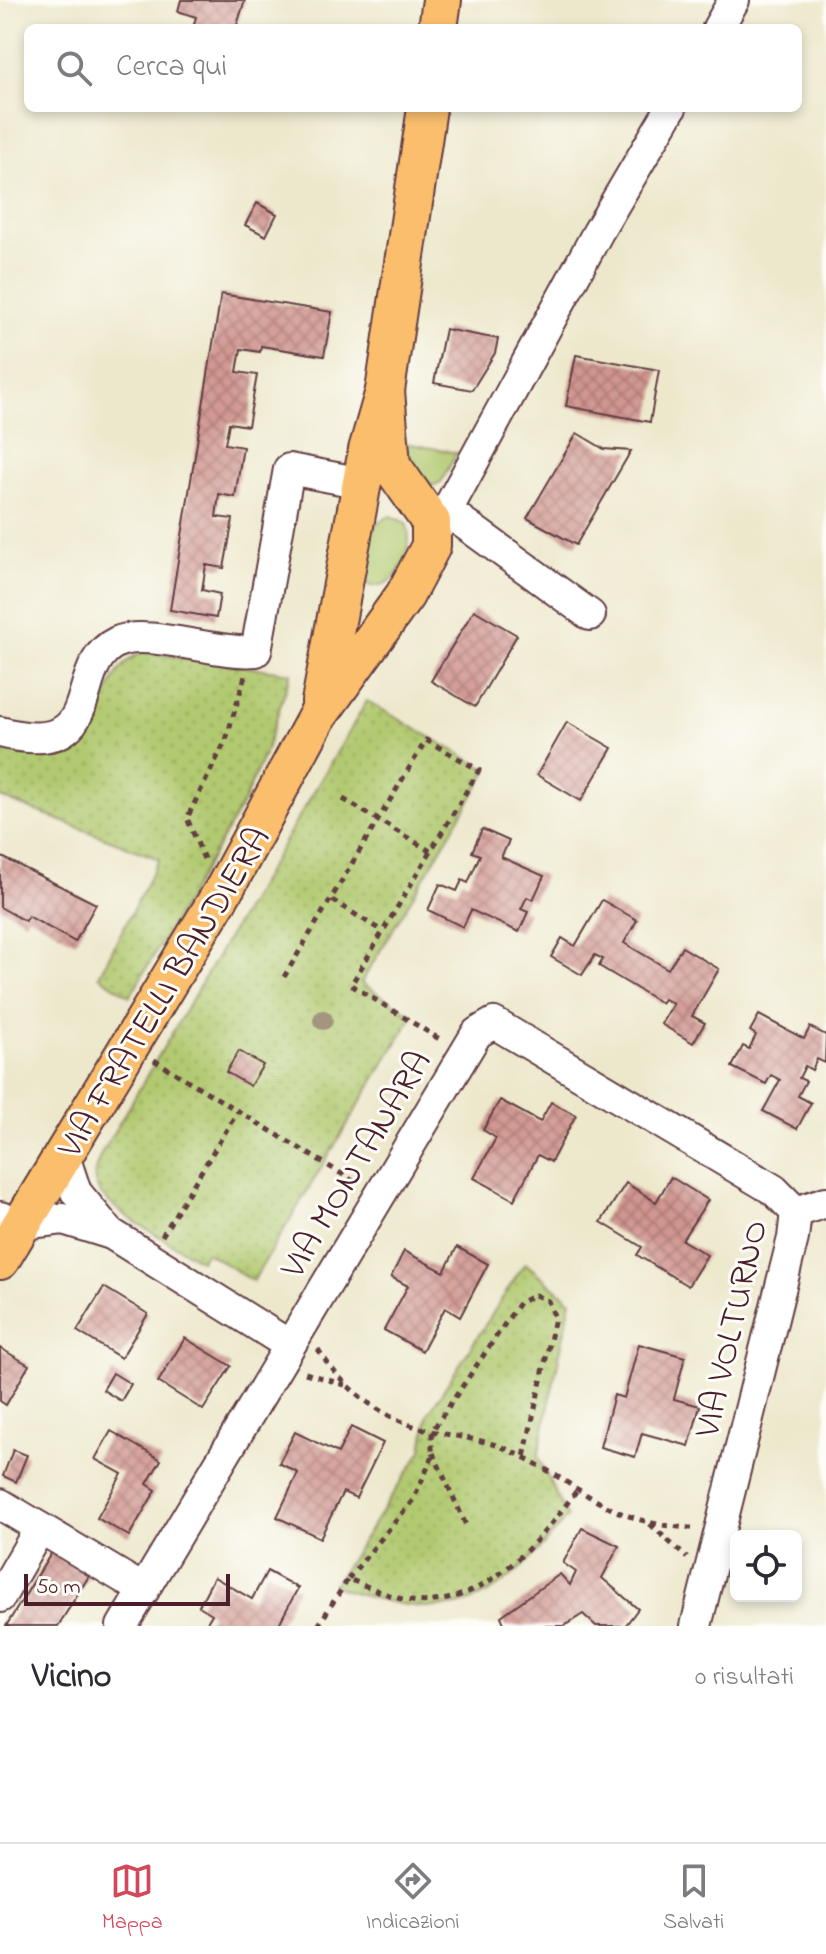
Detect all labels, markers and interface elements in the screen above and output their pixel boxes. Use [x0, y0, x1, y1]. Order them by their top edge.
search box [24, 24, 802, 112]
icon: search [52, 46, 96, 90]
text: Cerca qui [116, 46, 227, 90]
street label: VIA FRATELLI BANDIERA [45, 818, 286, 1170]
street label: VIA MONTANARA [268, 1041, 447, 1290]
street label: VIA VOLTURNO [682, 1215, 784, 1444]
map controls [730, 1530, 802, 1602]
button: locate [730, 1530, 802, 1602]
scale bar [24, 1570, 230, 1606]
text: 50 m [36, 1572, 81, 1604]
text: Vicino [32, 1653, 111, 1703]
text: 0 risultati [695, 1659, 794, 1697]
tab: Mappa [102, 1859, 163, 1939]
tab: Indicazioni [366, 1859, 460, 1939]
tab: Salvati [663, 1859, 724, 1939]

